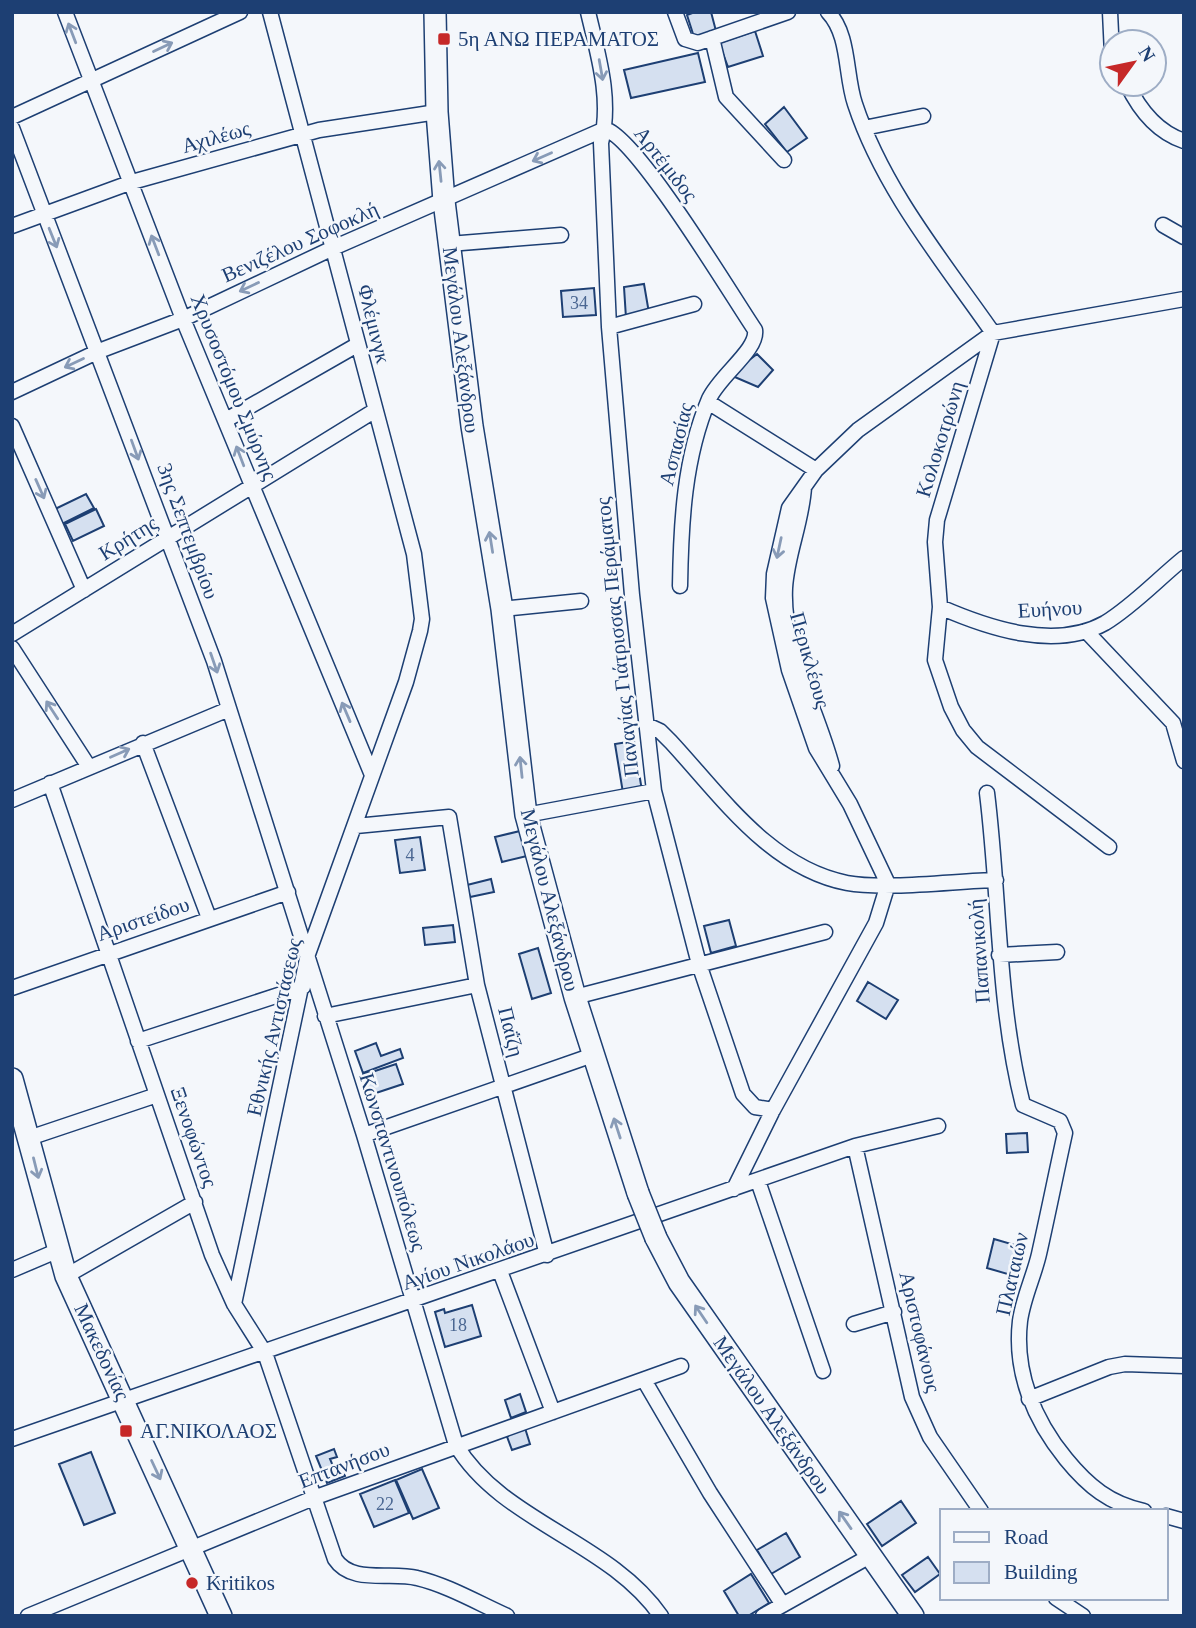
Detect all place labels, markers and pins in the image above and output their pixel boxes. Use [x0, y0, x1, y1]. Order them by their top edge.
place label: 5η ΑΝΩ ΠΕΡΑΜΑΤΟΣ [458, 27, 659, 51]
marker: 5η ΑΝΩ ΠΕΡΑΜΑΤΟΣ [436, 31, 452, 47]
place label: ΑΓ.ΝΙΚΟΛΑΟΣ [140, 1419, 277, 1443]
marker: ΑΓ.ΝΙΚΟΛΑΟΣ [118, 1423, 134, 1439]
place label: Kritikos [206, 1571, 275, 1595]
marker: Kritikos [184, 1575, 200, 1591]

